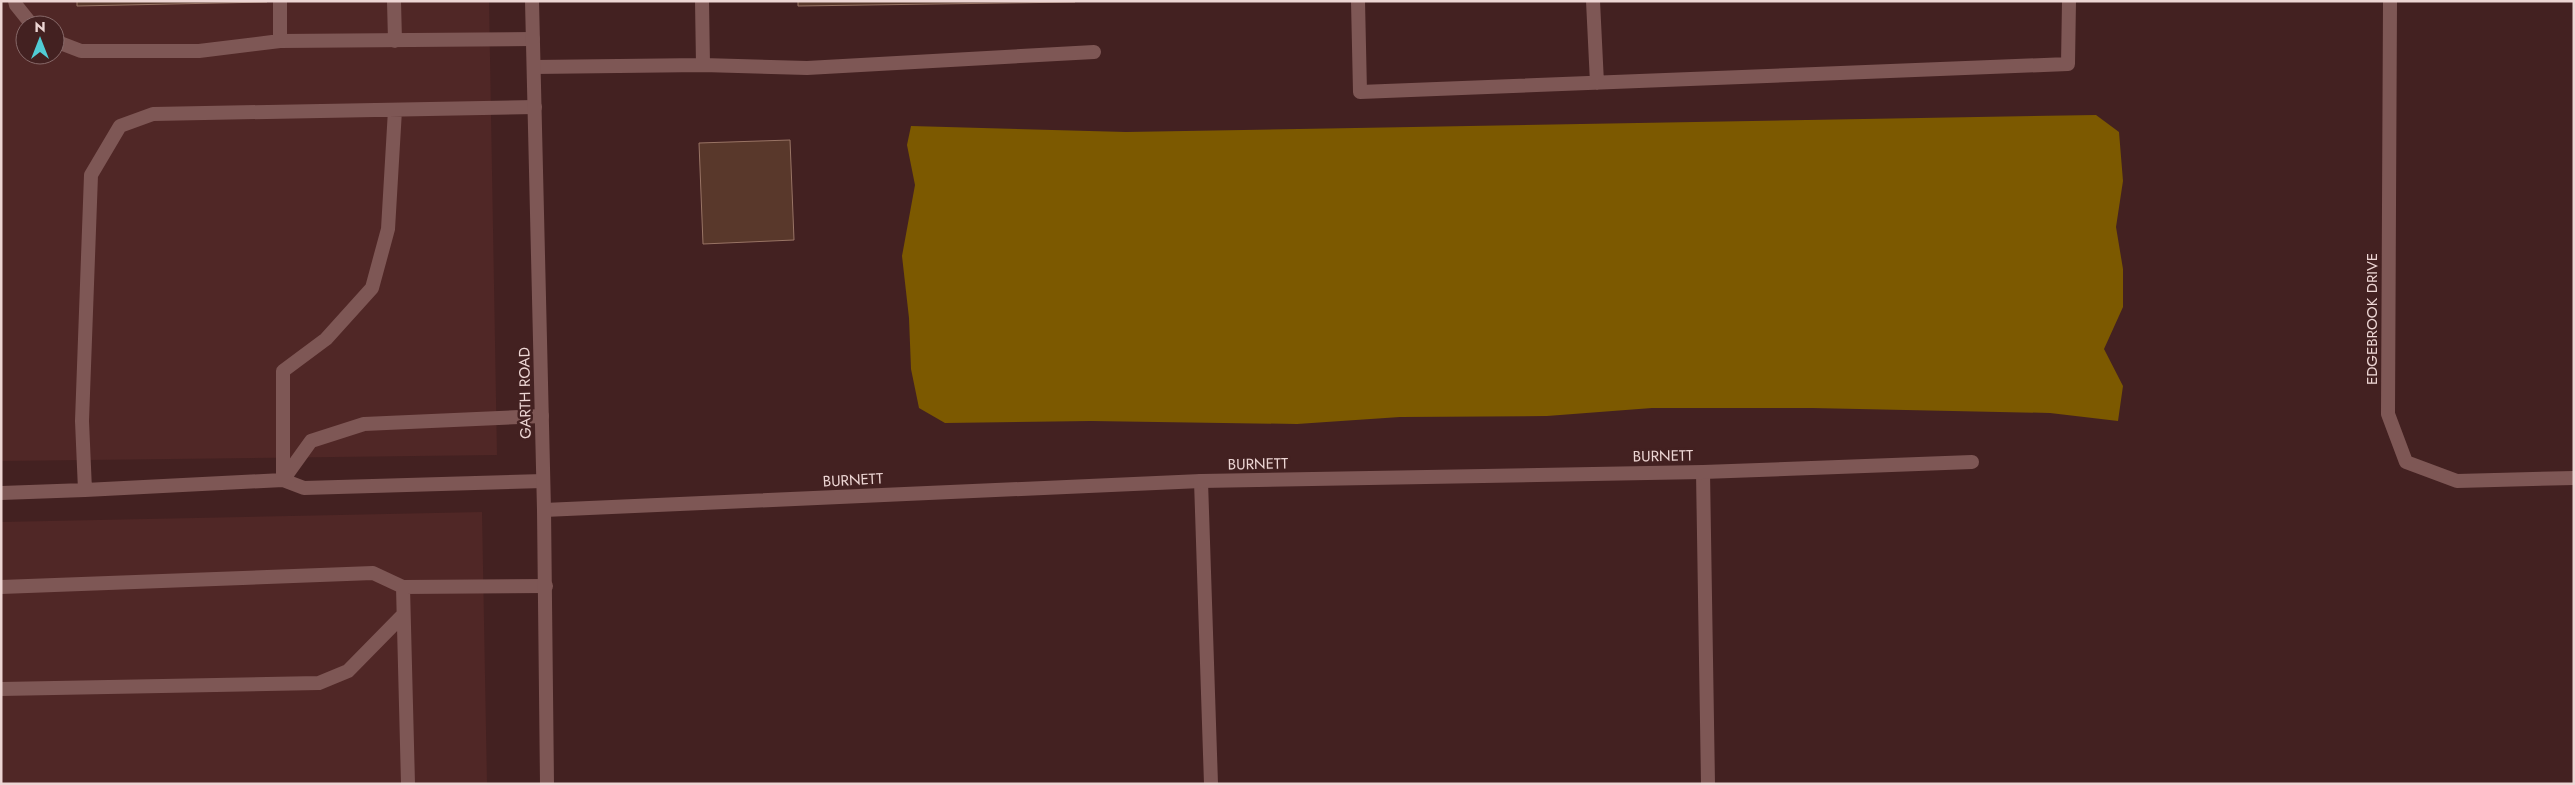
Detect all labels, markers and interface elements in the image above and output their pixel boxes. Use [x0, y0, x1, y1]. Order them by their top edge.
north arrow [15, 15, 65, 65]
text: N [34, 17, 46, 37]
street label: EDGEBROOK DRIVE [2361, 253, 2383, 385]
street label: GARTH ROAD [513, 347, 537, 439]
street label: BURNETT [1633, 444, 1693, 468]
street label: BURNETT [1228, 452, 1288, 476]
street label: BURNETT [822, 467, 884, 493]

